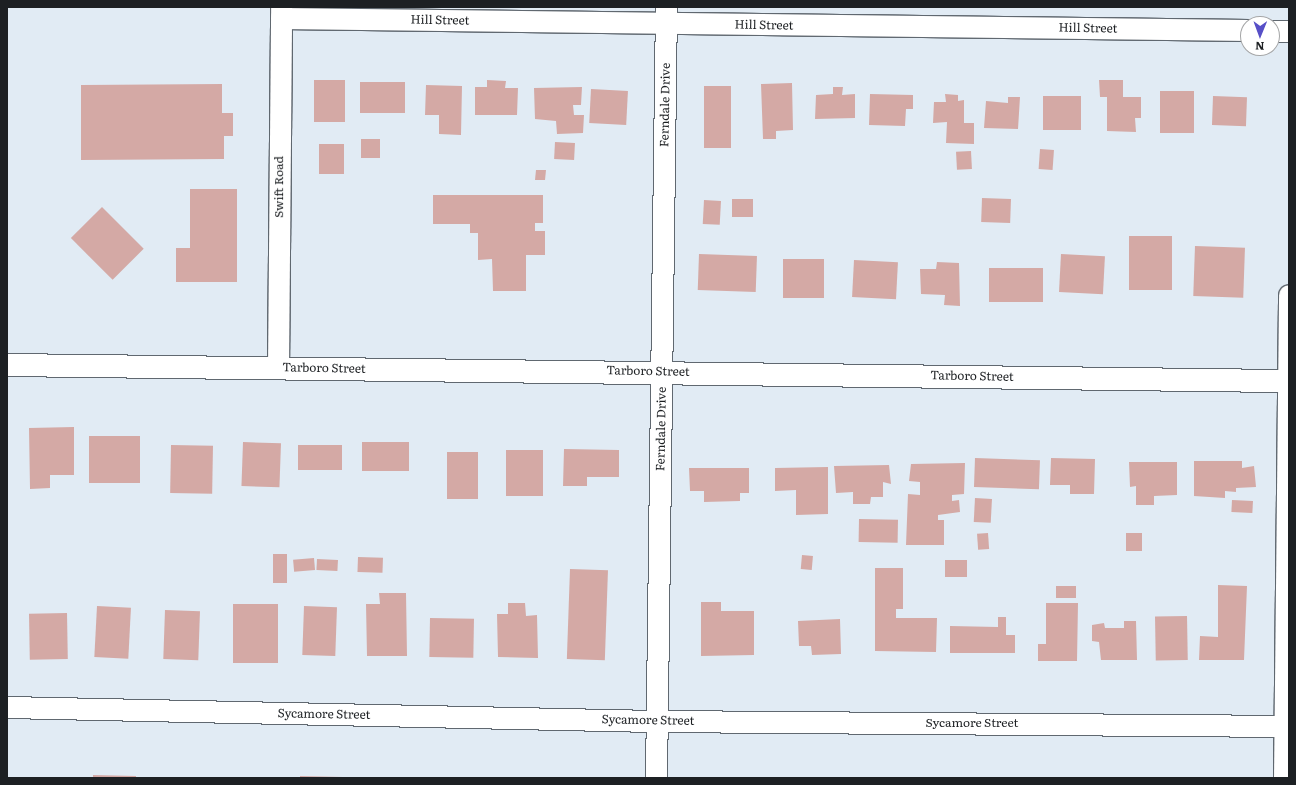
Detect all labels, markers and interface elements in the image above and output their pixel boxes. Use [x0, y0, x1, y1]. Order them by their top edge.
street label: Hill Street [410, 12, 470, 28]
north arrow [1240, 16, 1280, 56]
street label: Hill Street [734, 17, 794, 33]
street label: Hill Street [1058, 20, 1118, 36]
text: N [1255, 39, 1265, 55]
street label: Ferndale Drive [657, 63, 673, 147]
street label: Swift Road [272, 156, 286, 218]
street label: Tarboro Street [282, 360, 366, 376]
street label: Tarboro Street [606, 363, 690, 379]
street label: Tarboro Street [930, 368, 1014, 384]
street label: Ferndale Drive [653, 387, 669, 471]
street label: Sycamore Street [277, 706, 371, 722]
street label: Sycamore Street [601, 712, 695, 728]
street label: Sycamore Street [926, 716, 1018, 730]

